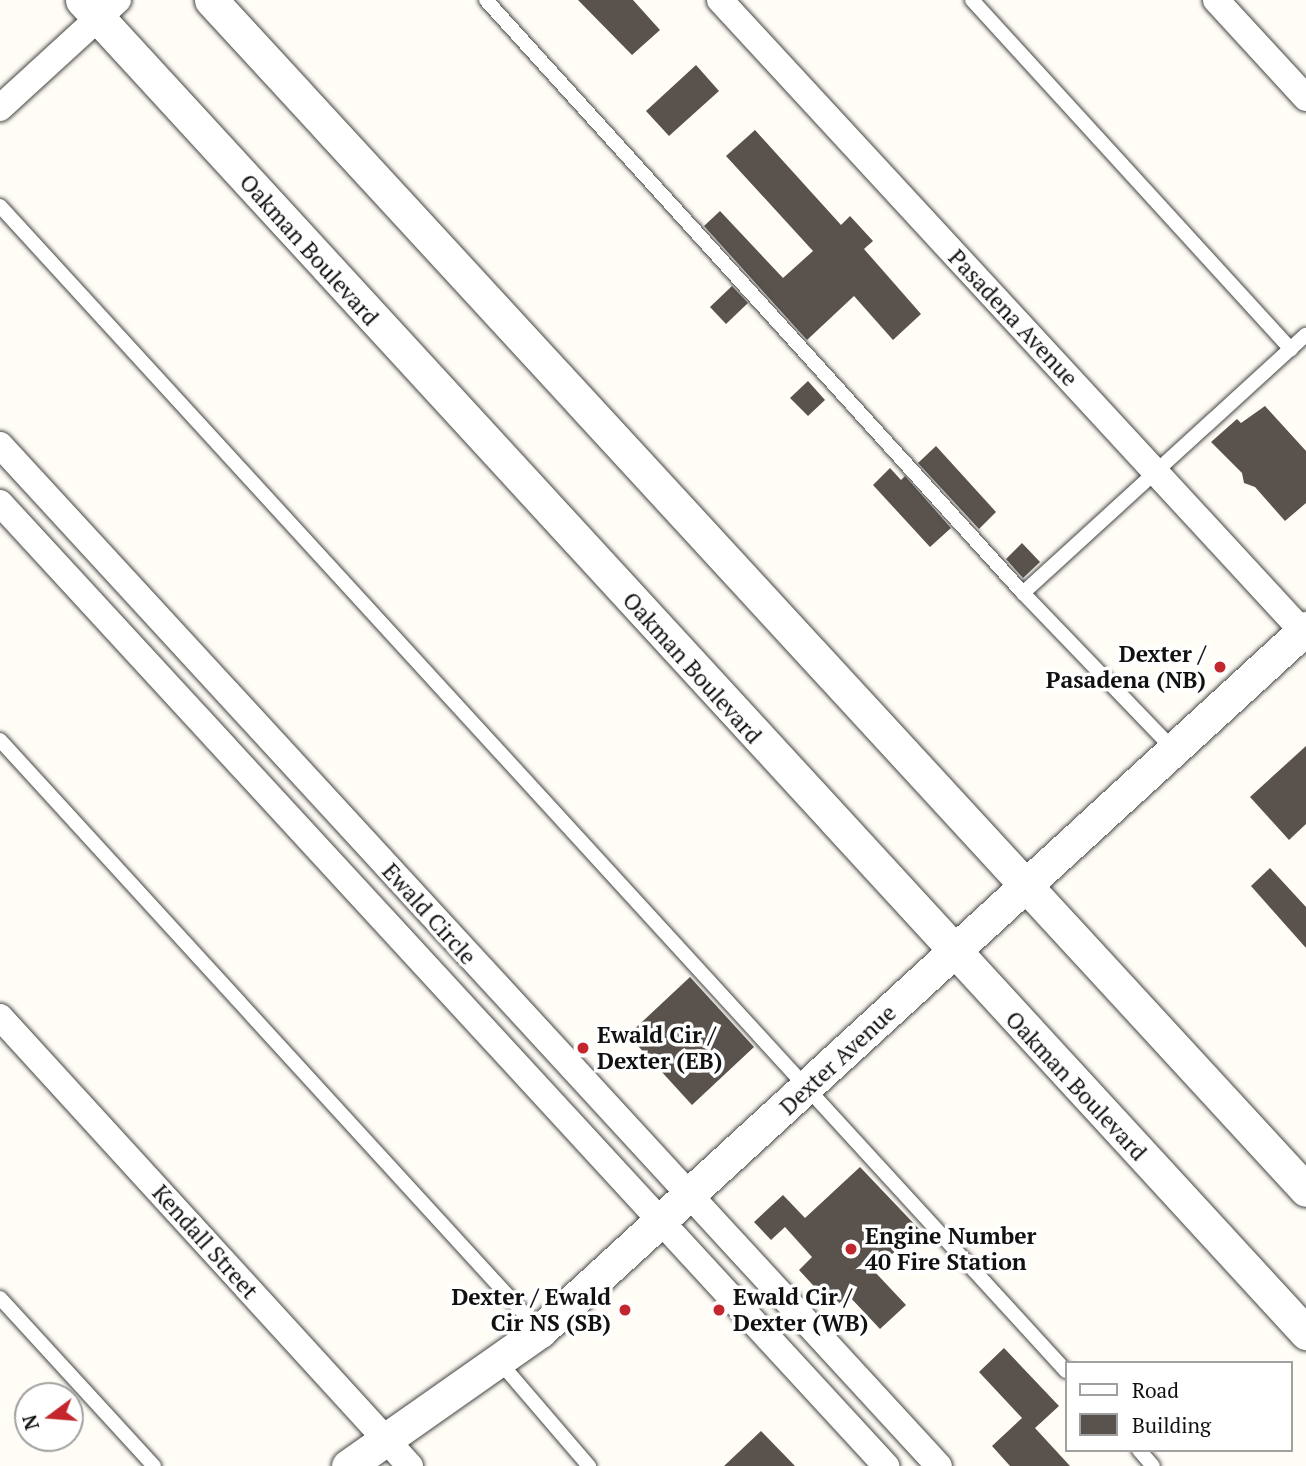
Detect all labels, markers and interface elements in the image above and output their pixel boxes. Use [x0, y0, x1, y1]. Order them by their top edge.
street label: Oakman Boulevard [234, 169, 384, 331]
street label: Pasadena Avenue [942, 244, 1084, 392]
street label: Oakman Boulevard [617, 587, 767, 749]
place label: Dexter / Pasadena (NB) [1046, 640, 1206, 694]
marker: Dexter / Pasadena (NB) [1212, 659, 1228, 675]
street label: Ewald Circle [376, 858, 482, 970]
street label: Dexter Avenue [774, 999, 902, 1121]
street label: Oakman Boulevard [1000, 1006, 1152, 1166]
place label: Ewald Cir / Dexter (EB) [597, 1021, 722, 1075]
marker: Ewald Cir / Dexter (EB) [575, 1040, 591, 1056]
street label: Kendall Street [147, 1179, 263, 1305]
place label: Engine Number 40 Fire Station [865, 1222, 1036, 1276]
marker: Engine Number 40 Fire Station [843, 1241, 859, 1257]
place label: Dexter / Ewald Cir NS (SB) [451, 1283, 611, 1337]
place label: Ewald Cir / Dexter (WB) [733, 1283, 868, 1337]
marker: Dexter / Ewald Cir NS (SB) [617, 1302, 633, 1318]
marker: Ewald Cir / Dexter (WB) [711, 1302, 727, 1318]
legend [1064, 1361, 1292, 1452]
text: Road [1132, 1376, 1179, 1404]
north arrow [14, 1382, 84, 1452]
text: Building [1132, 1411, 1211, 1439]
text: N [16, 1412, 44, 1433]

